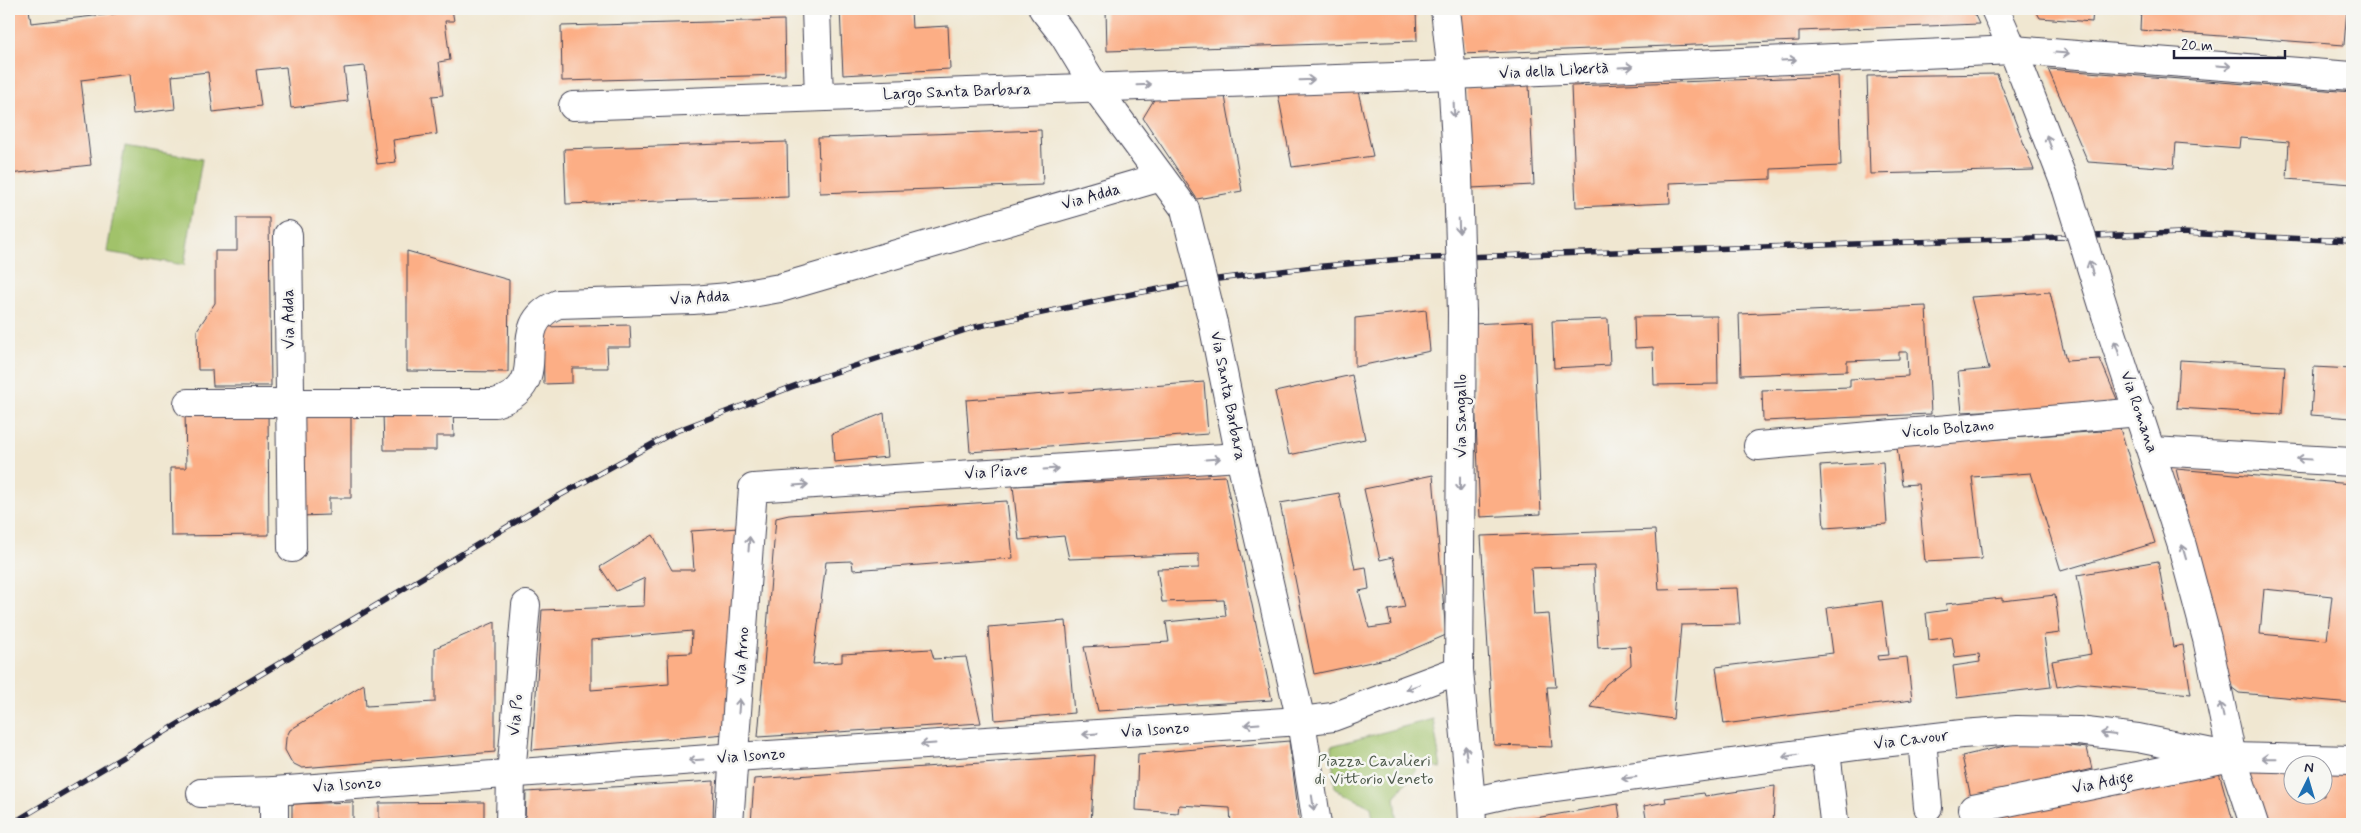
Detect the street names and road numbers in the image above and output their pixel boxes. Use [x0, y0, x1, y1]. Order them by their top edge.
street label: Via della Libertà [1499, 58, 1609, 84]
street label: Largo Santa Barbara [883, 79, 1031, 106]
street label: Via Adda [1059, 179, 1123, 215]
street label: Via Adda [669, 285, 731, 311]
street label: Via Adda [278, 289, 300, 349]
street label: Via Santa Barbara [1205, 330, 1251, 462]
street label: Via Romana [2115, 368, 2163, 456]
street label: Via Sangallo [1451, 374, 1473, 458]
street label: Vicolo Bolzano [1901, 415, 1995, 443]
street label: Via Piave [964, 459, 1028, 485]
street label: Via Arno [729, 626, 755, 686]
street label: Via Po [504, 693, 528, 737]
street label: Via Isonzo [1120, 717, 1190, 743]
street label: Via Cavour [1872, 725, 1950, 755]
street label: Via Isonzo [716, 743, 786, 769]
street label: Via Adige [2070, 767, 2136, 800]
street label: Via Isonzo [312, 772, 382, 798]

